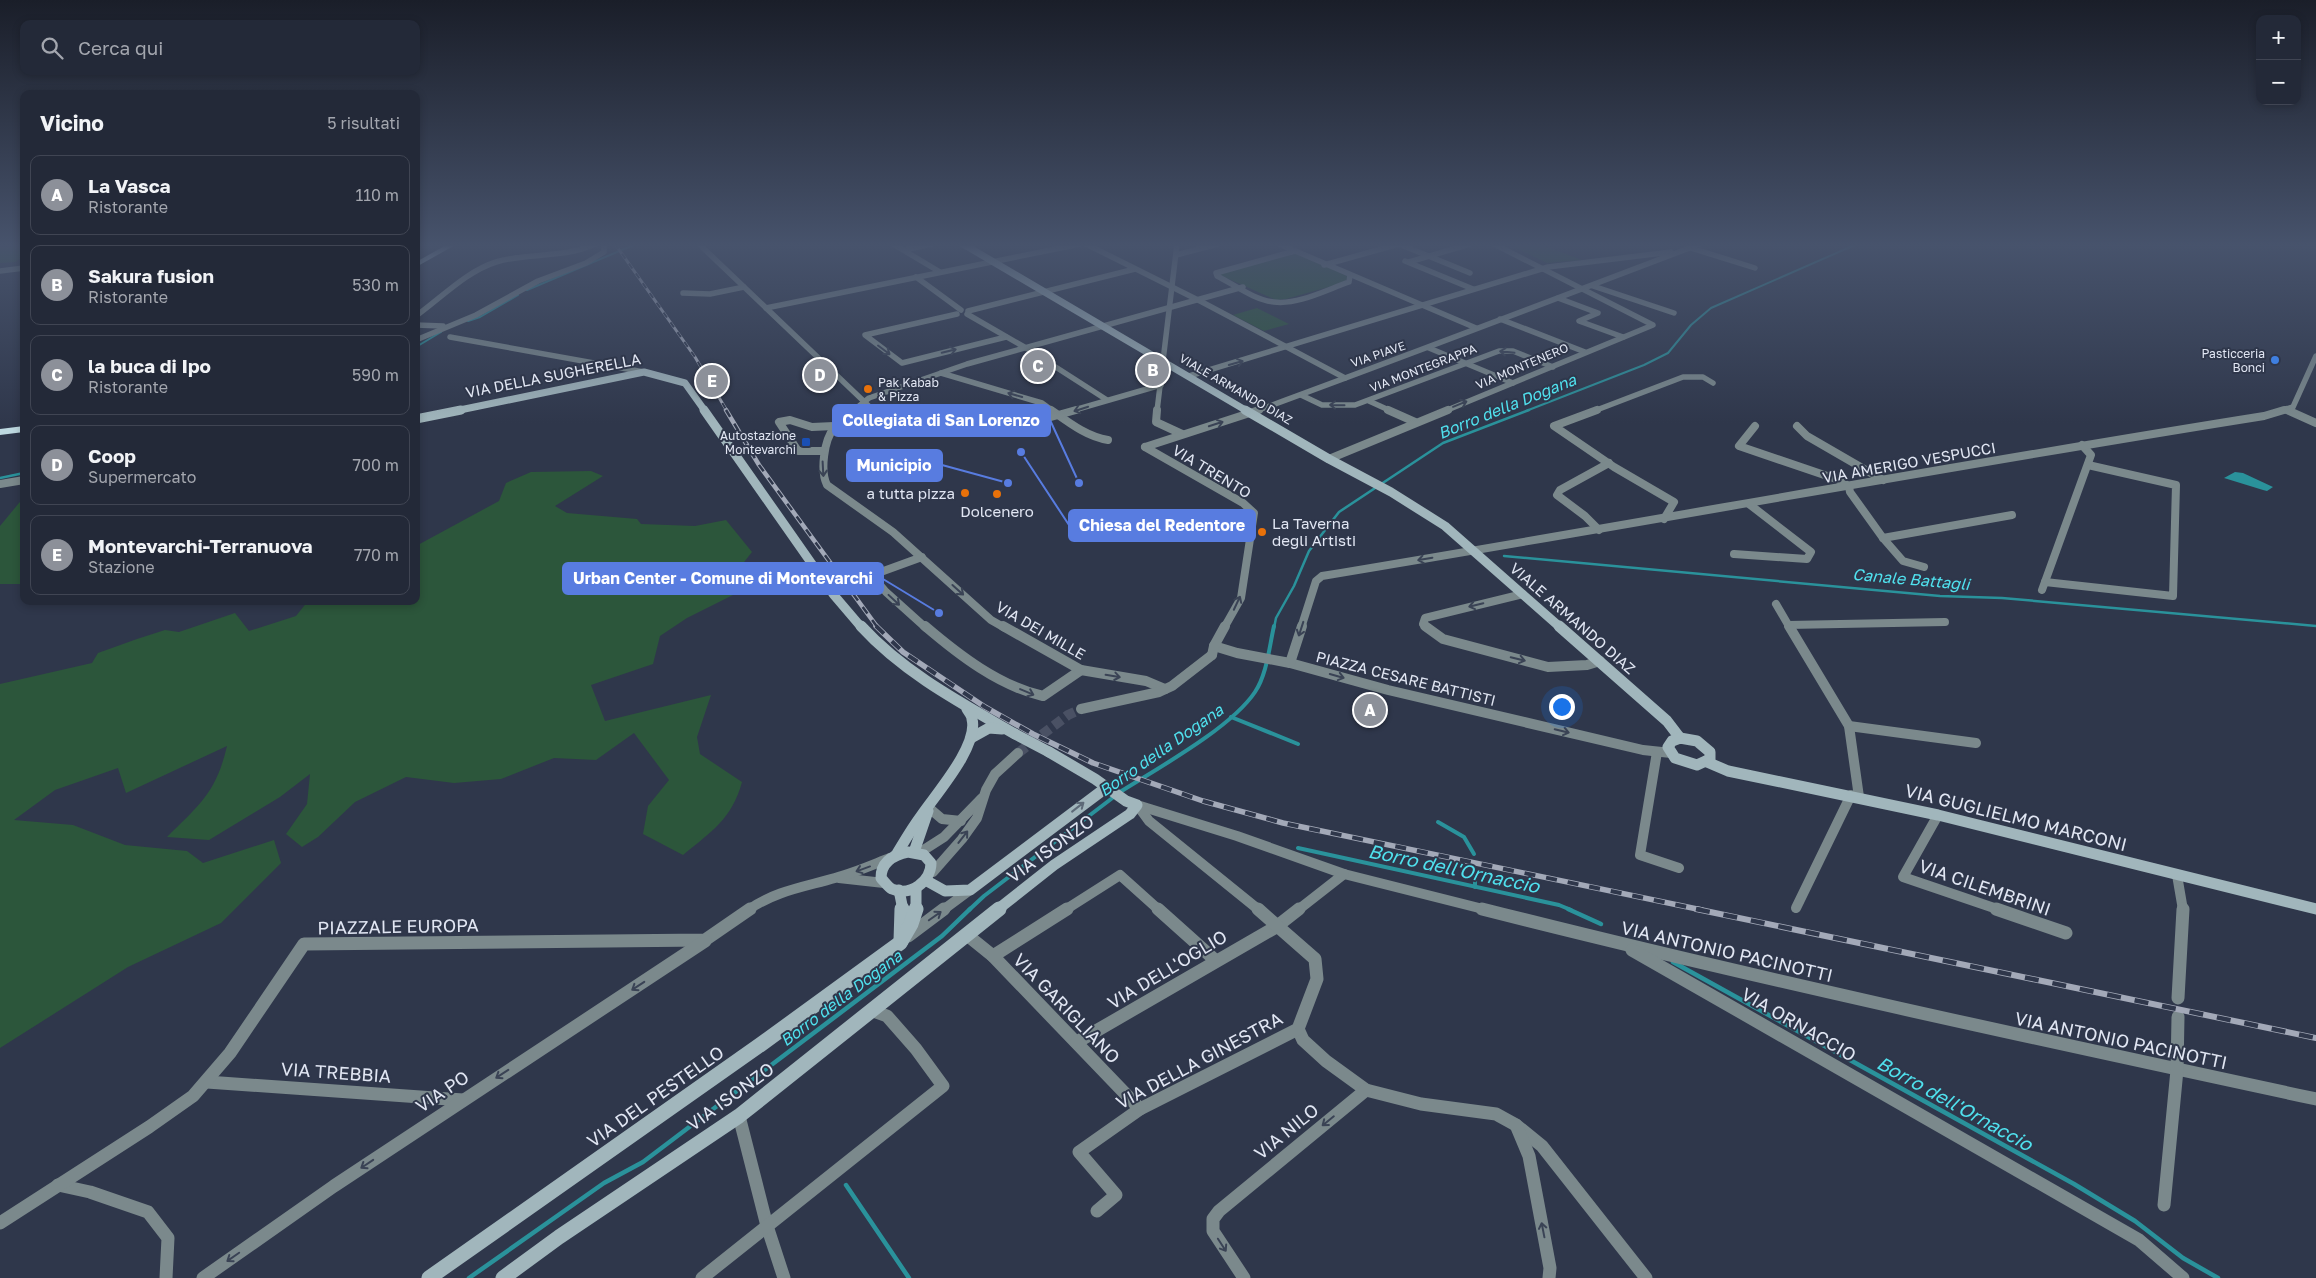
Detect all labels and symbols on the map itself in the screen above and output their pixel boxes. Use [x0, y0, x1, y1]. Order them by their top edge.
street label: VIA PIAVE [1349, 338, 1407, 370]
street label: VIA MONTENERO [1473, 340, 1571, 392]
street label: VIA MONTEGRAPPA [1367, 341, 1479, 395]
one-way arrow [877, 345, 891, 355]
one-way arrow [941, 346, 957, 355]
place label: Pasticceria Bonci [2201, 346, 2265, 375]
pin: C [1022, 347, 1054, 385]
one-way arrow [1500, 347, 1516, 356]
street label: VIA DELLA SUGHERELLA [464, 349, 642, 401]
street label: VIALE ARMANDO DIAZ [1177, 350, 1295, 428]
pin: B [1137, 351, 1169, 389]
marker: Pasticceria Bonci [2269, 354, 2281, 366]
pin: D [804, 356, 836, 394]
one-way arrow [1227, 357, 1243, 367]
pin: E [696, 362, 728, 400]
water label: Borro della Dogana [1435, 369, 1580, 443]
place label: Pak Kabab & Pizza [878, 375, 939, 404]
marker: Pak Kabab & Pizza [862, 383, 874, 395]
one-way arrow [1008, 390, 1024, 399]
one-way arrow [1452, 399, 1467, 408]
one-way arrow [1330, 400, 1346, 410]
one-way arrow [1073, 404, 1089, 414]
callout: Collegiata di San Lorenzo [833, 405, 1050, 436]
text: Collegiata di San Lorenzo [842, 410, 1040, 430]
one-way arrow [1208, 418, 1224, 428]
place label: Autostazione Montevarchi [720, 428, 796, 457]
marker: Autostazione Montevarchi [800, 436, 812, 448]
street label: VIA AMERIGO VESPUCCI [1821, 438, 1997, 486]
street label: VIA TRENTO [1169, 440, 1255, 502]
callout: Municipio [847, 450, 942, 481]
text: Municipio [856, 455, 932, 475]
one-way arrow [819, 461, 828, 477]
place label: a tutta pizza [866, 484, 955, 502]
marker: a tutta pizza [959, 487, 971, 499]
marker: Dolcenero [991, 488, 1003, 500]
place label: Dolcenero [960, 502, 1034, 520]
callout: Chiesa del Redentore [1069, 510, 1255, 541]
place label: La Taverna degli Artisti [1272, 514, 1356, 549]
text: Chiesa del Redentore [1079, 515, 1245, 535]
marker: La Taverna degli Artisti [1256, 526, 1268, 538]
one-way arrow [1418, 554, 1434, 564]
street label: VIALE ARMANDO DIAZ [1507, 559, 1639, 677]
callout: Urban Center - Comune di Montevarchi [563, 563, 883, 594]
water label: Canale Battagli [1852, 564, 1972, 594]
text: Urban Center - Comune di Montevarchi [573, 568, 873, 588]
one-way arrow [952, 584, 965, 596]
one-way arrow [888, 594, 900, 606]
one-way arrow [1233, 596, 1243, 611]
street label: VIA DEI MILLE [993, 597, 1089, 663]
one-way arrow [1468, 601, 1484, 610]
one-way arrow [1295, 620, 1305, 636]
street label: PIAZZA CESARE BATTISTI [1314, 647, 1498, 709]
one-way arrow [1510, 655, 1526, 665]
one-way arrow [1328, 671, 1344, 681]
one-way arrow [1104, 672, 1120, 682]
one-way arrow [1019, 688, 1034, 698]
pin: A [1354, 691, 1386, 729]
your location [1549, 694, 1575, 720]
water label: Borro della Dogana [1095, 699, 1228, 800]
one-way arrow [1554, 727, 1570, 736]
street label: VIA GUGLIELMO MARCONI [1903, 779, 2129, 855]
one-way arrow [1071, 802, 1085, 812]
street label: VIA ISONZO [1002, 809, 1098, 887]
one-way arrow [958, 831, 969, 844]
water label: Borro dell'Ornaccio [1366, 839, 1543, 898]
street label: VIA CILEMBRINI [1916, 854, 2054, 920]
one-way arrow [856, 865, 872, 874]
one-way arrow [928, 911, 942, 921]
street label: PIAZZALE EUROPA [317, 914, 479, 938]
street label: VIA ANTONIO PACINOTTI [1619, 916, 1835, 986]
street label: VIA DELL'OGLIO [1103, 925, 1231, 1013]
water label: Borro della Dogana [776, 945, 907, 1050]
street label: VIA GARIGLIANO [1009, 948, 1125, 1068]
one-way arrow [631, 980, 645, 991]
street label: VIA ORNACCIO [1738, 982, 1860, 1066]
street label: VIA DELLA GINESTRA [1112, 1007, 1286, 1113]
street label: VIA ANTONIO PACINOTTI [2013, 1007, 2229, 1073]
street label: VIA DEL PESTELLO [582, 1041, 728, 1151]
water label: Borro dell'Ornaccio [1873, 1051, 2038, 1156]
street label: VIA TREBBIA [280, 1057, 392, 1087]
street label: VIA ISONZO [682, 1057, 778, 1135]
street label: VIA PO [411, 1065, 473, 1117]
one-way arrow [495, 1070, 509, 1080]
street label: VIA NILO [1249, 1098, 1323, 1164]
one-way arrow [1322, 1116, 1335, 1127]
one-way arrow [360, 1160, 374, 1170]
one-way arrow [1538, 1223, 1548, 1239]
one-way arrow [1217, 1238, 1227, 1252]
one-way arrow [226, 1252, 240, 1262]

